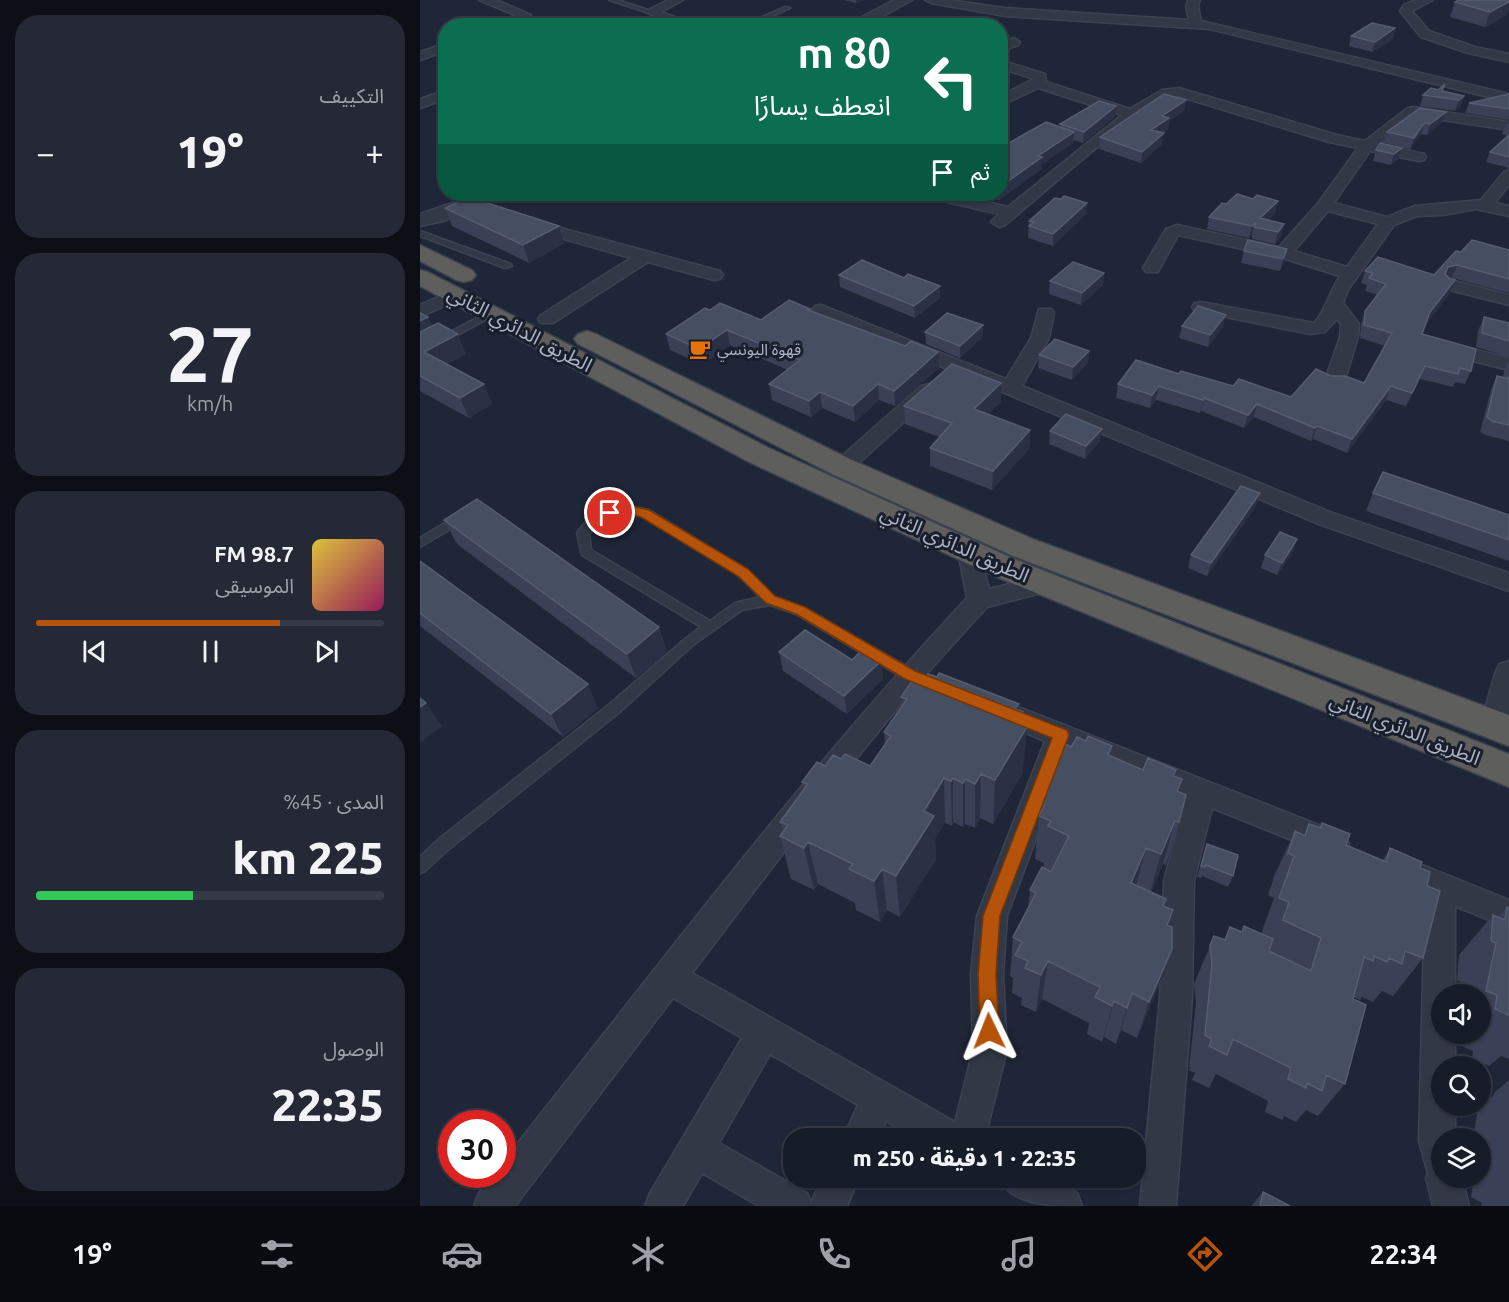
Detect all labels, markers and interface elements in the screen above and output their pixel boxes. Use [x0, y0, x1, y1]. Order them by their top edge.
text: 80 m [797, 29, 891, 76]
icon: left [912, 42, 990, 120]
text: التكييف [320, 84, 384, 107]
text: انعطف يسارًا [754, 90, 891, 120]
text: 19° [176, 126, 244, 177]
text: − [36, 134, 55, 171]
text: + [365, 134, 384, 171]
icon: arrive [926, 156, 959, 189]
text: ثم [971, 159, 990, 184]
street label: الطريق الدائري الثاني [442, 281, 596, 380]
text: 27 [166, 309, 254, 397]
cafe icon: قهوة اليونسي [688, 337, 712, 361]
place label: قهوة اليونسي [717, 340, 801, 362]
text: km/h [187, 392, 233, 415]
pin [584, 487, 635, 538]
icon: arrive [593, 496, 626, 529]
street label: الطريق الدائري الثاني [876, 501, 1033, 591]
text: 98.7 FM [214, 541, 294, 566]
text: الموسيقى [215, 574, 294, 597]
icon: previous [78, 635, 111, 668]
icon: pause [194, 635, 227, 668]
icon: next [310, 635, 343, 668]
street label: الطريق الدائري الثاني [1325, 688, 1484, 773]
text: المدى · 45% [283, 790, 384, 813]
text: 225 km [232, 832, 384, 883]
map controls [1431, 984, 1491, 1188]
button: sound [1431, 984, 1491, 1044]
position arrow [957, 999, 1021, 1063]
text: الوصول [323, 1037, 384, 1060]
button: search [1431, 1056, 1491, 1116]
text: 22:35 [271, 1079, 384, 1130]
speed limit sign: 30 [438, 1110, 516, 1188]
button: layers [1431, 1128, 1491, 1188]
text: 22:35 · 1 دقيقة · 250 m [853, 1145, 1076, 1170]
icon: filters [256, 1233, 298, 1275]
icon: car [441, 1233, 483, 1275]
icon: climate [627, 1233, 669, 1275]
icon: phone [813, 1233, 855, 1275]
icon: music [998, 1233, 1040, 1275]
icon: directions [1184, 1233, 1226, 1275]
text: 19° [72, 1239, 112, 1269]
text: 22:34 [1370, 1239, 1437, 1269]

